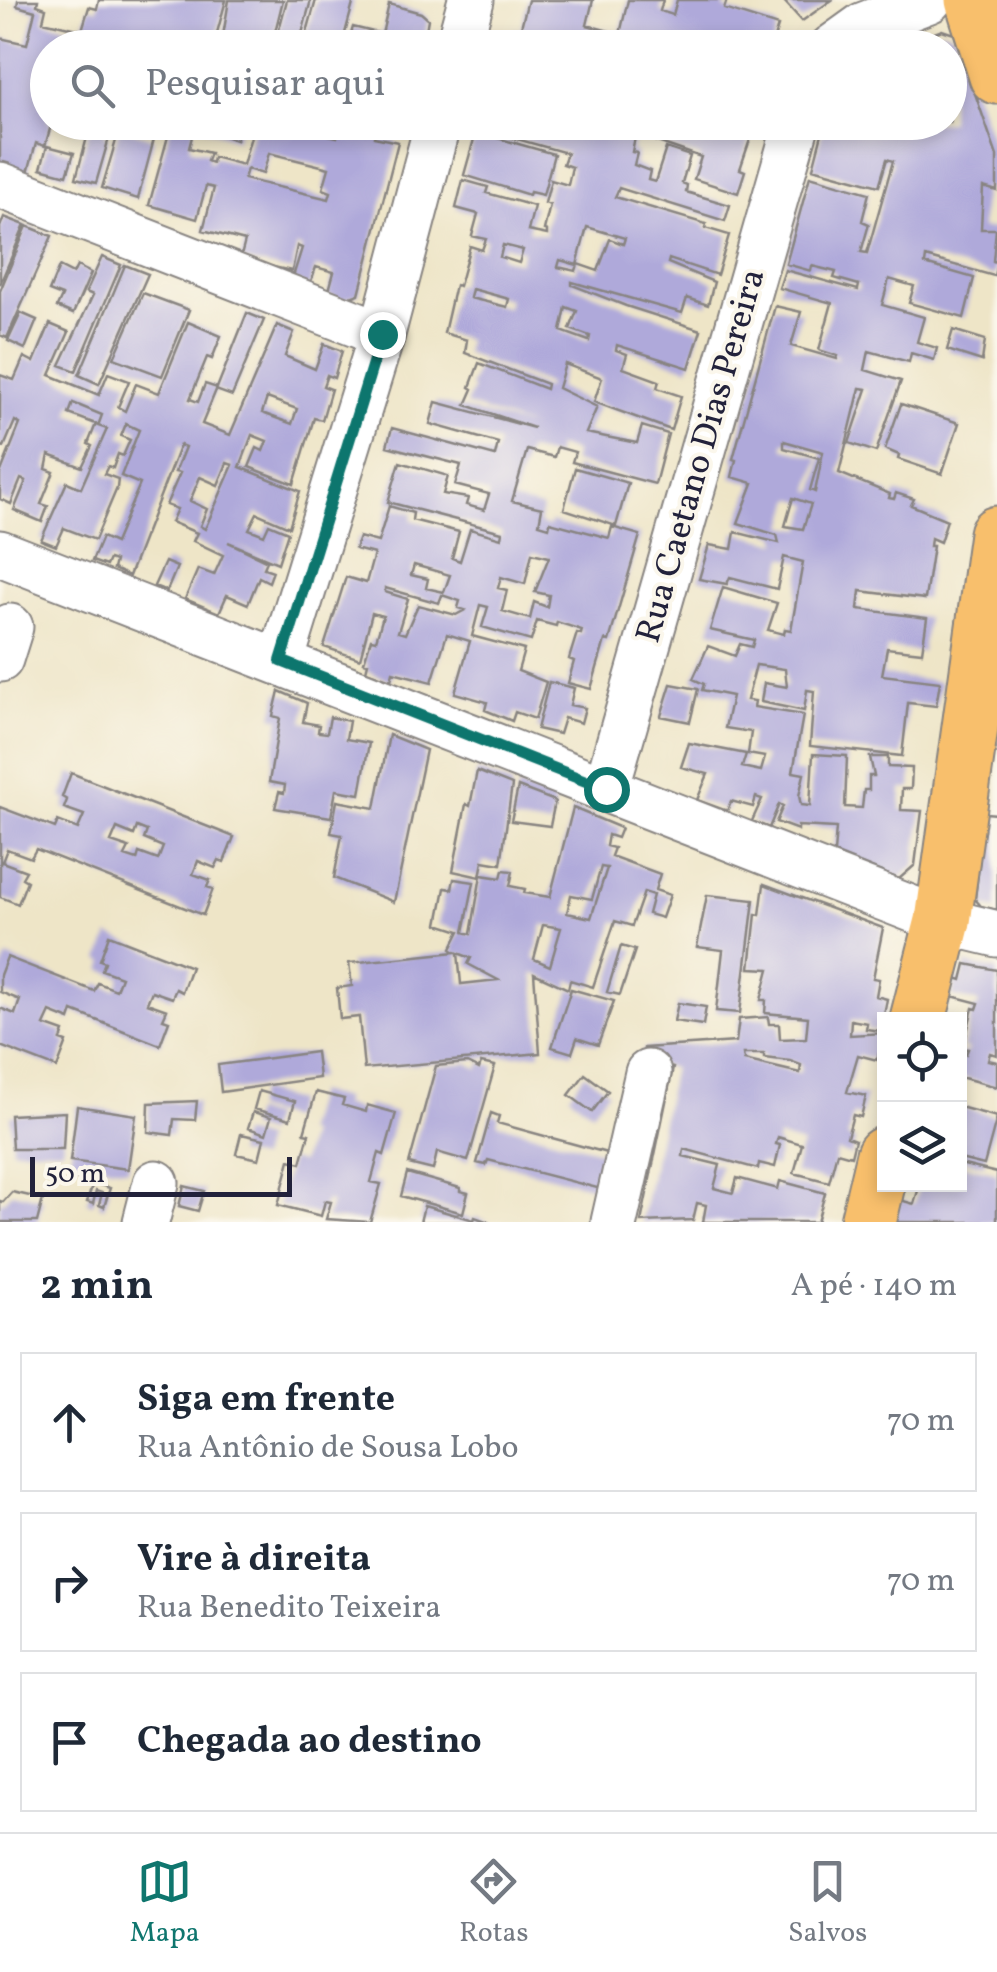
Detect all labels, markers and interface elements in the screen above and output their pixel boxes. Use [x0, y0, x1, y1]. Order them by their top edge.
search box [30, 30, 967, 140]
icon: search [65, 58, 120, 113]
text: Pesquisar aqui [145, 59, 385, 112]
street label: Rua Caetano Dias Pereira [626, 263, 778, 649]
route end [360, 312, 406, 358]
route start [584, 767, 630, 813]
map controls [877, 1012, 967, 1192]
button: locate [877, 1012, 967, 1102]
button: layers [877, 1102, 967, 1192]
scale bar [30, 1152, 292, 1196]
text: 50 m [45, 1155, 105, 1194]
text: 2 min [40, 1258, 153, 1317]
text: A pé · 140 m [791, 1265, 957, 1309]
text: Siga em frente [137, 1374, 395, 1427]
icon: ahead [42, 1395, 97, 1450]
text: 70 m [887, 1400, 955, 1444]
text: Rua Antônio de Sousa Lobo [137, 1427, 519, 1471]
text: Vire à direita [137, 1534, 371, 1587]
icon: right [42, 1555, 97, 1610]
text: 70 m [887, 1560, 955, 1604]
text: Rua Benedito Teixeira [137, 1587, 441, 1631]
icon: arrive [42, 1715, 97, 1770]
text: Chegada ao destino [137, 1716, 482, 1769]
tab: Mapa [130, 1854, 200, 1953]
tab: Rotas [459, 1854, 529, 1953]
tab: Salvos [788, 1854, 867, 1953]

